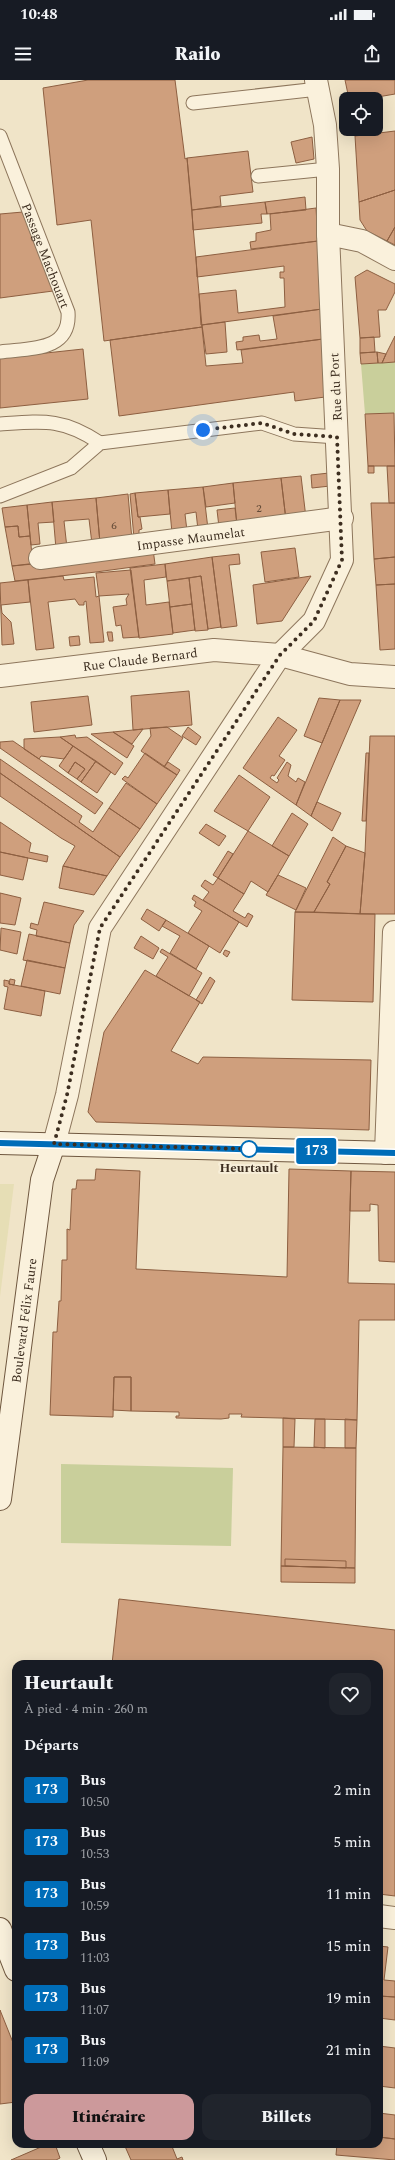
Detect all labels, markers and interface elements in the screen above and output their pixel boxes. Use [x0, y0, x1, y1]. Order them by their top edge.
text: 10:48 [20, 3, 58, 26]
text: Railo [175, 41, 220, 68]
icon: menu [12, 43, 34, 65]
icon: share [361, 43, 383, 65]
map controls [339, 92, 383, 136]
button: locate [339, 92, 383, 136]
street label: Passage Machouart [16, 200, 75, 312]
street label: Rue du Port [324, 352, 348, 421]
your location [193, 420, 213, 440]
house number: 2 [256, 500, 262, 517]
house number: 6 [111, 517, 117, 534]
street label: Impasse Maumelat [135, 522, 247, 556]
street label: Rue Claude Bernard [81, 643, 199, 677]
line badge: 173 [293, 1138, 339, 1164]
marker: Heurtault [240, 1140, 258, 1158]
text: 173 [304, 1140, 328, 1161]
place label: Heurtault [219, 1158, 279, 1178]
street label: Boulevard Félix Faure [6, 1257, 43, 1384]
text: Heurtault [24, 1669, 113, 1698]
button: heart [329, 1673, 371, 1715]
text: À pied · 4 min · 260 m [24, 1699, 148, 1719]
text: Départs [24, 1734, 79, 1757]
text: Bus [80, 1769, 106, 1792]
text: 173 [34, 1779, 58, 1800]
text: 2 min [333, 1779, 371, 1802]
text: 10:50 [80, 1792, 109, 1812]
text: Bus [80, 1821, 106, 1844]
text: 173 [34, 1831, 58, 1852]
text: 5 min [333, 1831, 371, 1854]
text: 10:53 [80, 1844, 109, 1864]
text: Bus [80, 1873, 106, 1896]
text: 173 [34, 1883, 58, 1904]
text: 11 min [326, 1883, 371, 1906]
text: 10:59 [80, 1896, 109, 1916]
text: Bus [80, 1925, 106, 1948]
text: 173 [34, 1935, 58, 1956]
text: 15 min [326, 1935, 371, 1958]
text: 11:03 [80, 1948, 109, 1968]
text: Bus [80, 1977, 106, 2000]
text: 173 [34, 1987, 58, 2008]
text: 19 min [326, 1987, 371, 2010]
text: 11:07 [80, 2000, 109, 2020]
text: Bus [80, 2029, 106, 2052]
text: 173 [34, 2039, 58, 2060]
text: 21 min [326, 2039, 371, 2062]
text: 11:09 [80, 2052, 109, 2072]
button: Itinéraire [24, 2094, 194, 2140]
button: Billets [202, 2094, 371, 2140]

